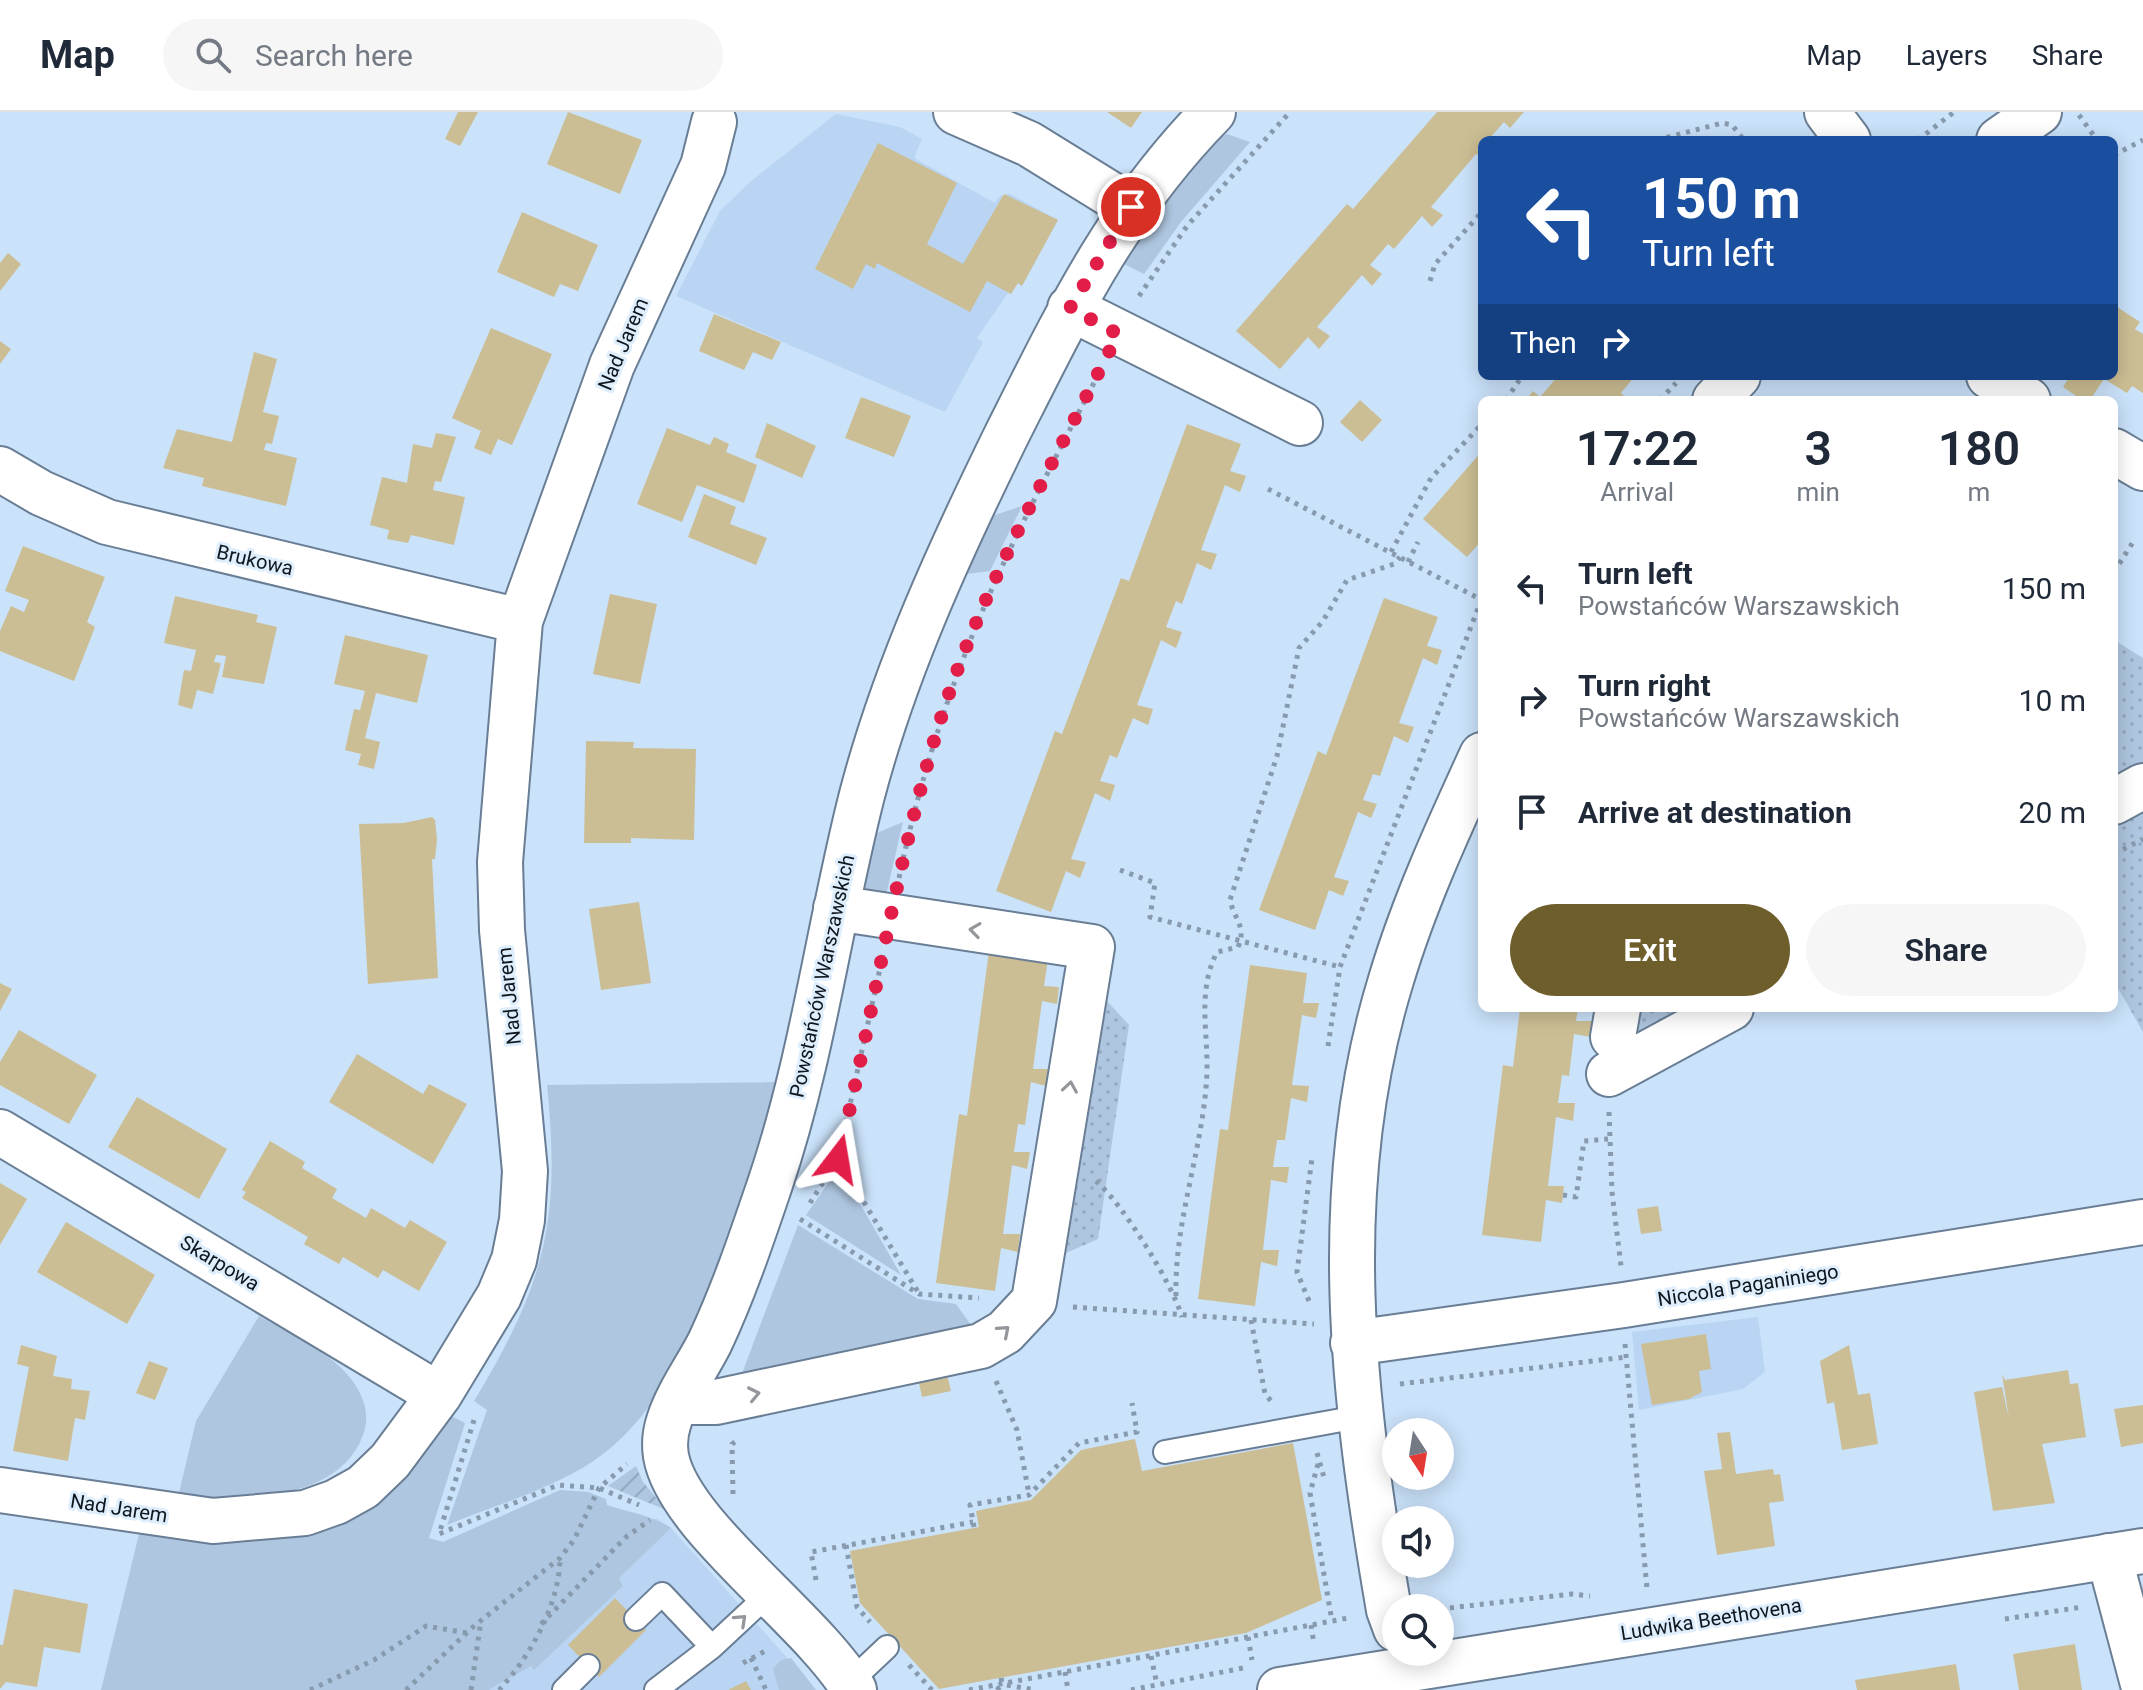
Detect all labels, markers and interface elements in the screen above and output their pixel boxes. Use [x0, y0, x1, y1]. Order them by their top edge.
search box [163, 19, 723, 91]
text: Map [40, 33, 115, 77]
icon: search [191, 33, 235, 77]
text: Search here [255, 38, 413, 73]
text: Map [1806, 39, 1862, 72]
text: Layers [1906, 39, 1988, 72]
text: Share [2032, 39, 2103, 72]
text: 150 m [1642, 166, 1801, 232]
icon: left [1510, 168, 1614, 272]
pin [1097, 173, 1165, 241]
icon: arrive [1109, 185, 1153, 229]
text: Turn left [1642, 233, 1775, 275]
street label: Nad Jarem [593, 294, 653, 394]
icon: right [1593, 320, 1637, 364]
text: Then [1510, 325, 1577, 360]
text: 17:22 [1576, 420, 1699, 477]
text: 3 [1805, 420, 1832, 477]
text: 180 [1938, 420, 2020, 477]
text: Arrival [1600, 477, 1674, 507]
text: min [1796, 477, 1840, 507]
text: m [1968, 477, 1990, 507]
street label: Brukowa [214, 540, 296, 580]
text: Turn left [1578, 556, 1693, 591]
icon: left [1510, 566, 1554, 610]
text: 150 m [2002, 571, 2086, 606]
text: Powstańców Warszawskich [1578, 591, 1900, 621]
text: Turn right [1578, 668, 1711, 703]
icon: right [1510, 678, 1554, 722]
text: 10 m [2019, 683, 2086, 718]
text: Powstańców Warszawskich [1578, 703, 1900, 733]
icon: arrive [1510, 790, 1554, 834]
text: Arrive at destination [1578, 795, 1852, 830]
text: 20 m [2019, 795, 2086, 830]
street label: Powstańców Warszawskich [785, 852, 859, 1100]
button: Exit [1510, 904, 1790, 996]
button: Share [1806, 904, 2086, 996]
one-way arrow [968, 922, 981, 939]
street label: Nad Jarem [492, 946, 526, 1046]
one-way arrow [1061, 1080, 1078, 1094]
position arrow [796, 1117, 880, 1201]
street label: Skarpowa [176, 1230, 264, 1296]
street label: Niccola Paganiniego [1656, 1259, 1840, 1311]
one-way arrow [995, 1326, 1010, 1341]
one-way arrow [747, 1386, 760, 1403]
north arrow [1382, 1418, 1454, 1490]
map controls [1382, 1418, 1454, 1666]
street label: Nad Jarem [69, 1488, 169, 1528]
button: sound [1382, 1506, 1454, 1578]
street label: Ludwika Beethovena [1619, 1593, 1803, 1645]
button: search [1382, 1594, 1454, 1666]
one-way arrow [732, 1614, 746, 1629]

